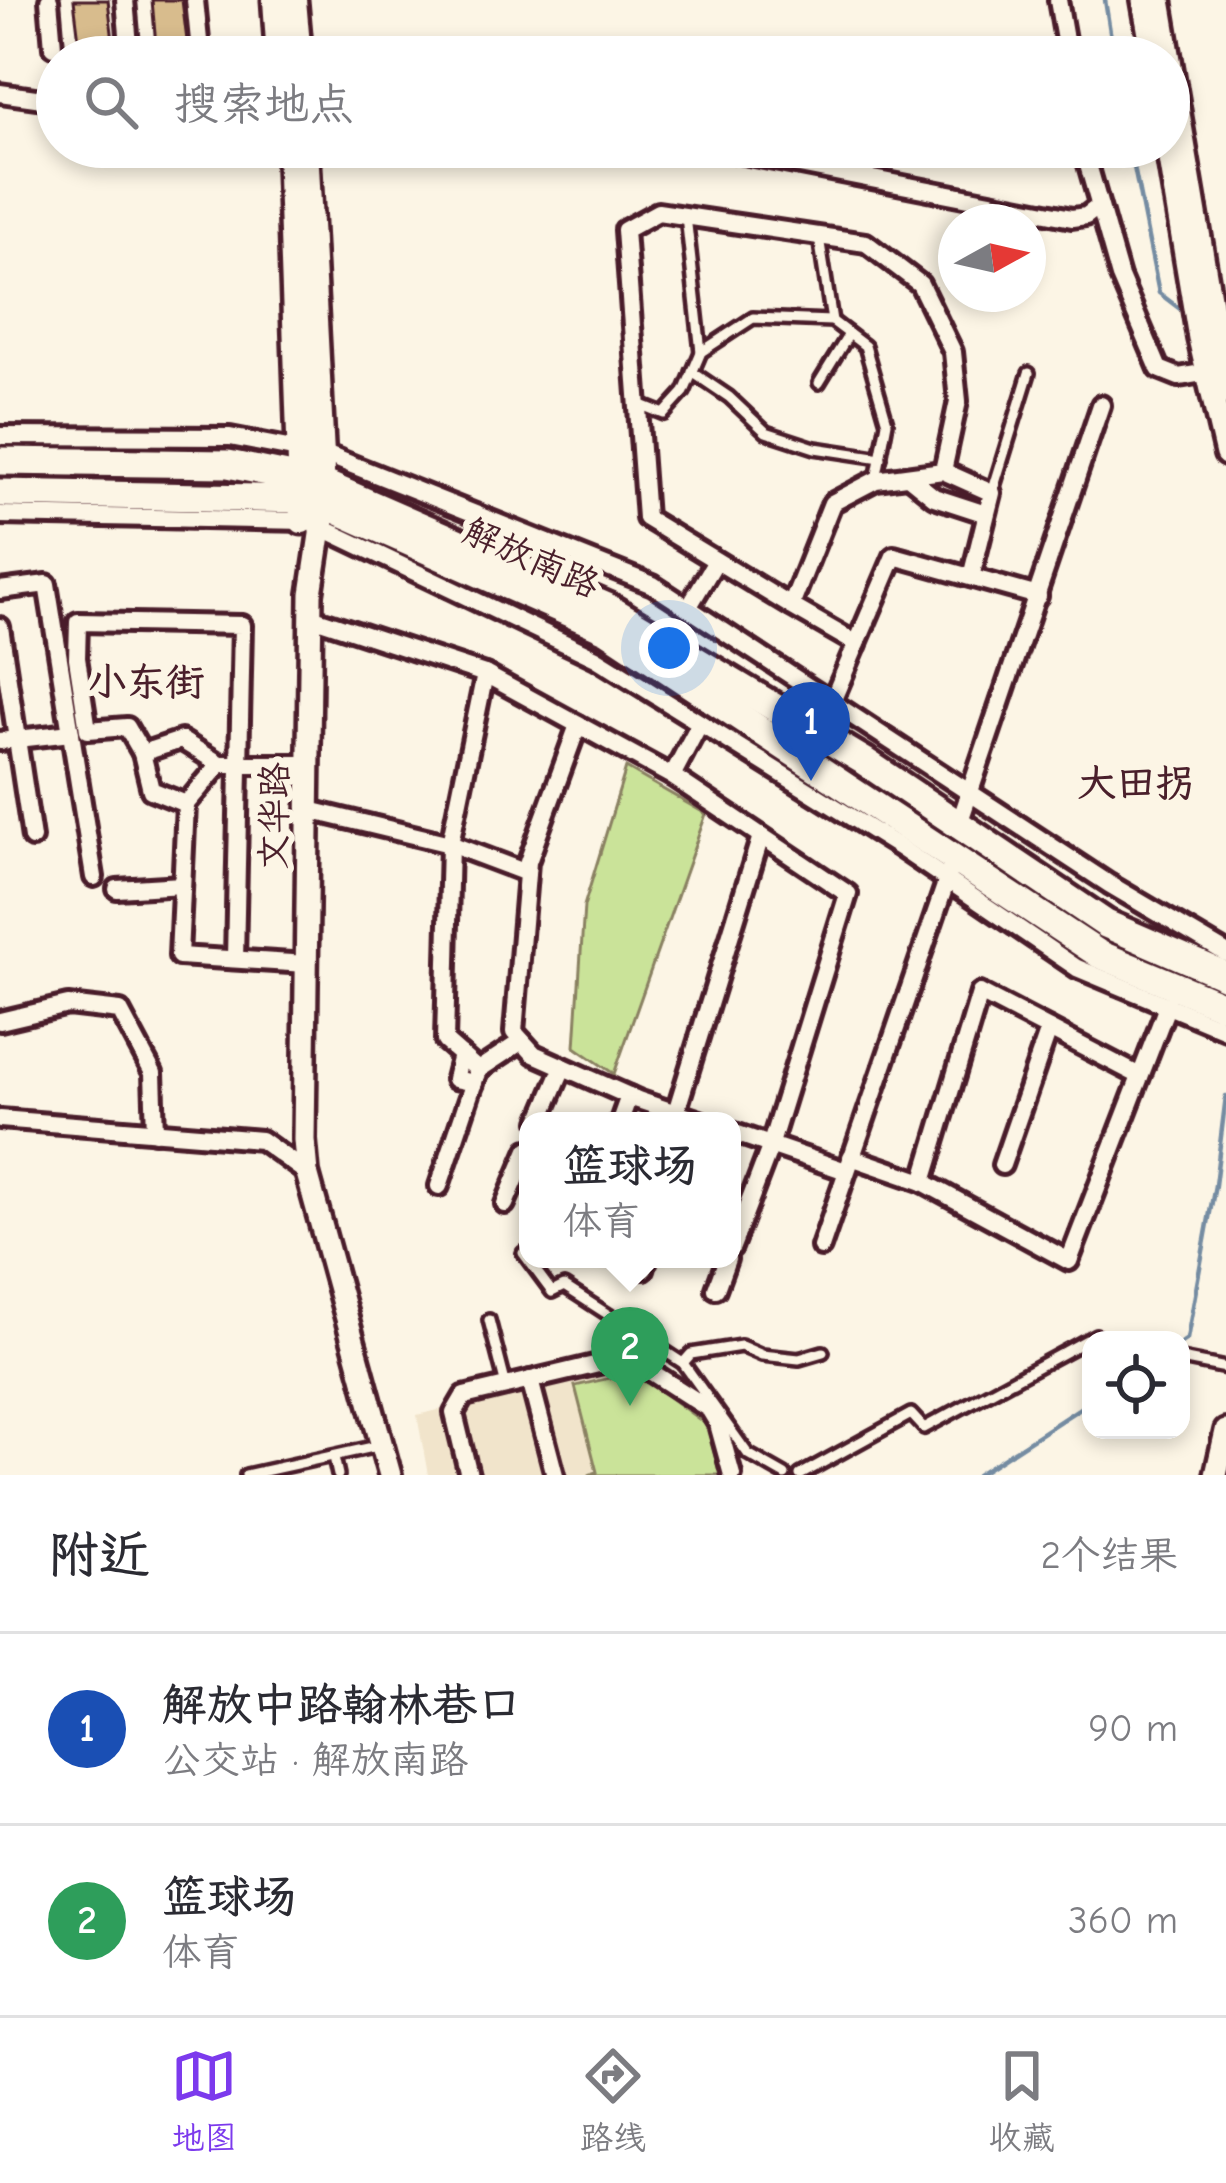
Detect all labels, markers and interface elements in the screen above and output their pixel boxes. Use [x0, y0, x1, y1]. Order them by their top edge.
search box [36, 36, 1190, 168]
icon: search [78, 69, 144, 135]
text: 搜索地点 [174, 78, 354, 130]
north arrow [938, 204, 1046, 312]
street label: 解放南路 [457, 510, 606, 606]
your location [639, 618, 699, 678]
district label: 小东街 [87, 660, 205, 705]
pin: 1 [772, 682, 850, 781]
district label: 大田拐 [1077, 761, 1195, 806]
street label: 文华路 [253, 762, 296, 870]
popup [519, 1112, 741, 1268]
text: 篮球场 [562, 1140, 698, 1192]
text: 体育 [562, 1199, 641, 1244]
pin: 2 [591, 1307, 669, 1406]
map controls [1082, 1331, 1190, 1439]
button: locate [1082, 1331, 1190, 1439]
text: 附近 [48, 1526, 150, 1585]
text: 2个结果 [1041, 1533, 1178, 1578]
text: 解放中路翰林巷口 [162, 1679, 522, 1731]
text: 1 [79, 1706, 95, 1751]
text: 90 m [1088, 1706, 1178, 1751]
text: 公交站 · 解放南路 [162, 1738, 468, 1783]
text: 篮球场 [162, 1871, 297, 1923]
text: 2 [77, 1898, 97, 1943]
text: 360 m [1068, 1898, 1178, 1943]
text: 体育 [162, 1930, 240, 1975]
tab: 地图 [171, 2043, 237, 2158]
tab: 路线 [580, 2043, 646, 2158]
tab: 收藏 [989, 2043, 1055, 2158]

